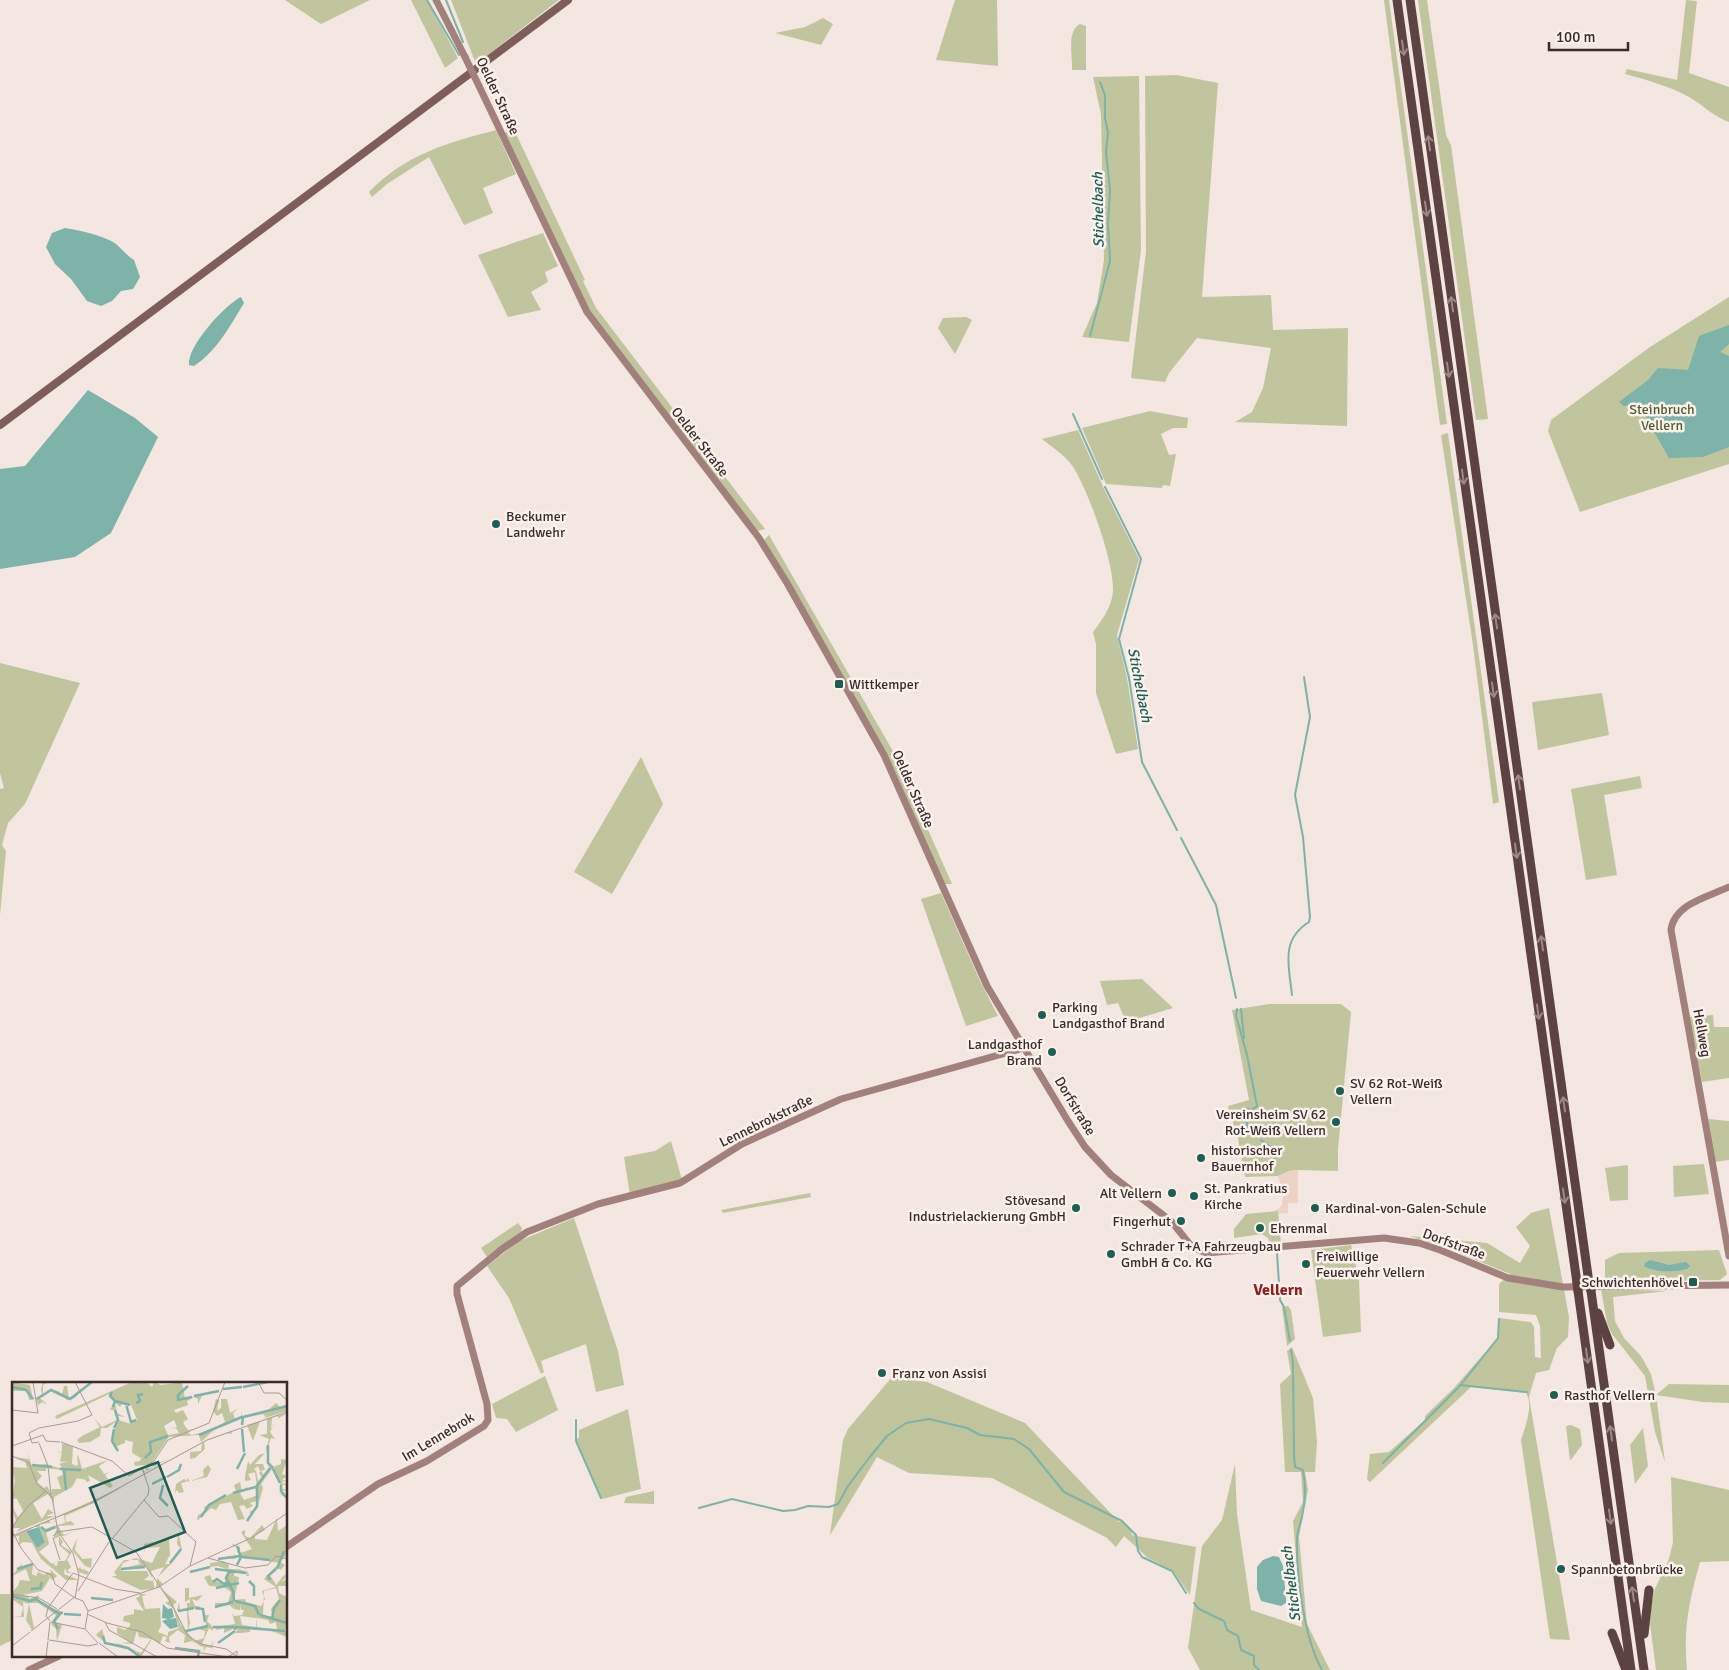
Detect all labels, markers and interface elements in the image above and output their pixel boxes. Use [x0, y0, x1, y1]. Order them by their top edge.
scale bar [1549, 20, 1628, 52]
text: 100 m [1556, 28, 1596, 46]
one-way arrow [1398, 40, 1408, 56]
street label: Oelder Straße [473, 55, 523, 137]
one-way arrow [1424, 136, 1434, 152]
water label: Stichelbach [1088, 171, 1108, 248]
one-way arrow [1421, 201, 1431, 217]
one-way arrow [1447, 296, 1457, 312]
one-way arrow [1443, 362, 1453, 378]
park label: Steinbruch Vellern [1629, 401, 1695, 434]
street label: Oelder Straße [668, 404, 732, 480]
one-way arrow [1458, 469, 1468, 485]
place label: Beckumer Landwehr [506, 508, 567, 541]
marker: Beckumer Landwehr [490, 518, 502, 530]
one-way arrow [1491, 613, 1501, 629]
water label: Stichelbach [1124, 646, 1156, 725]
place label: Wittkemper [849, 676, 920, 693]
marker: Wittkemper [833, 678, 845, 690]
one-way arrow [1488, 682, 1498, 698]
street label: Oelder Straße [888, 747, 938, 831]
one-way arrow [1514, 774, 1524, 790]
one-way arrow [1511, 843, 1521, 859]
one-way arrow [1536, 935, 1546, 951]
place label: Parking Landgasthof Brand [1052, 999, 1165, 1032]
one-way arrow [1534, 1004, 1544, 1020]
street label: Hellweg [1689, 1008, 1715, 1058]
marker: Parking Landgasthof Brand [1036, 1009, 1048, 1021]
place label: Landgasthof Brand [968, 1036, 1043, 1069]
marker: Landgasthof Brand [1046, 1046, 1058, 1058]
street label: Dorfstraße [1051, 1074, 1099, 1138]
place label: SV 62 Rot-Weiß Vellern [1350, 1075, 1443, 1108]
marker: SV 62 Rot-Weiß Vellern [1334, 1085, 1346, 1097]
street label: Lennebrokstraße [717, 1091, 815, 1151]
one-way arrow [1559, 1096, 1569, 1112]
place label: Vereinsheim SV 62 Rot-Weiß Vellern [1216, 1106, 1326, 1139]
marker: Vereinsheim SV 62 Rot-Weiß Vellern [1330, 1116, 1342, 1128]
place label: historischer Bauernhof [1211, 1142, 1283, 1175]
marker: historischer Bauernhof [1195, 1152, 1207, 1164]
place label: St. Pankratius Kirche [1204, 1180, 1287, 1213]
place label: Alt Vellern [1100, 1185, 1162, 1202]
marker: Alt Vellern [1166, 1187, 1178, 1199]
one-way arrow [1560, 1188, 1570, 1204]
marker: St. Pankratius Kirche [1188, 1190, 1200, 1202]
place label: Stövesand Industrielackierung GmbH [909, 1192, 1066, 1225]
place label: Kardinal-von-Galen-Schule [1325, 1200, 1486, 1217]
marker: Stövesand Industrielackierung GmbH [1070, 1202, 1082, 1214]
marker: Kardinal-von-Galen-Schule [1309, 1202, 1321, 1214]
place label: Fingerhut [1113, 1213, 1171, 1230]
marker: Fingerhut [1175, 1215, 1187, 1227]
place label: Ehrenmal [1270, 1220, 1327, 1237]
marker: Ehrenmal [1254, 1222, 1266, 1234]
street label: Dorfstraße [1420, 1225, 1488, 1263]
place label: Schrader T+A Fahrzeugbau GmbH & Co. KG [1121, 1238, 1281, 1271]
marker: Schrader T+A Fahrzeugbau GmbH & Co. KG [1105, 1248, 1117, 1260]
place label: Freiwillige Feuerwehr Vellern [1316, 1248, 1425, 1281]
marker: Freiwillige Feuerwehr Vellern [1300, 1258, 1312, 1270]
place label: Schwichtenhövel [1581, 1274, 1683, 1291]
marker: Schwichtenhövel [1687, 1276, 1699, 1288]
district label: Vellern [1253, 1280, 1303, 1300]
one-way arrow [1582, 1348, 1592, 1364]
place label: Franz von Assisi [892, 1365, 987, 1382]
marker: Franz von Assisi [876, 1367, 888, 1379]
inset map [12, 1382, 288, 1658]
place label: Rasthof Vellern [1564, 1387, 1655, 1404]
marker: Rasthof Vellern [1548, 1389, 1560, 1401]
street label: Im Lennebrok [399, 1409, 477, 1465]
one-way arrow [1605, 1425, 1615, 1441]
one-way arrow [1605, 1509, 1615, 1525]
water label: Stichelbach [1277, 1545, 1305, 1623]
place label: Spannbetonbrücke [1571, 1561, 1683, 1578]
marker: Spannbetonbrücke [1555, 1563, 1567, 1575]
one-way arrow [1628, 1586, 1638, 1602]

